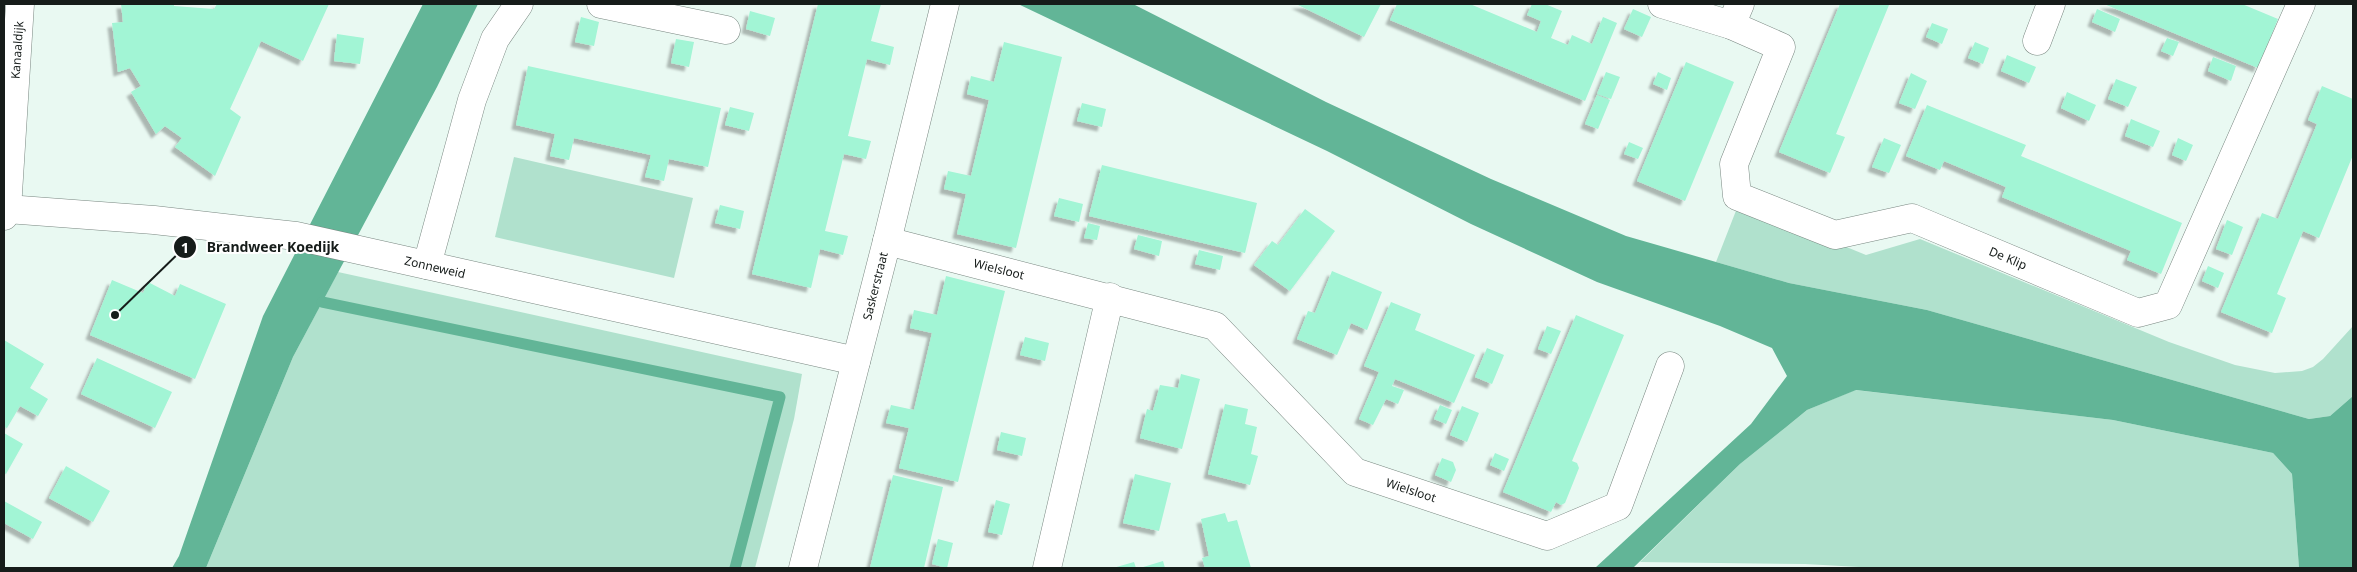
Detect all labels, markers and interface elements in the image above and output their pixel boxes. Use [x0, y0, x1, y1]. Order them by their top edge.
street label: Kanaaldijk [6, 20, 28, 80]
callout: Brandweer Koedijk [172, 233, 350, 262]
text: 1 [181, 237, 189, 257]
text: Brandweer Koedijk [207, 237, 340, 256]
street label: De Klip [1986, 242, 2030, 274]
street label: Saskerstraat [858, 249, 892, 322]
street label: Zonneweid [403, 252, 467, 282]
street label: Wielsloot [972, 254, 1027, 284]
street label: Wielsloot [1384, 474, 1439, 506]

